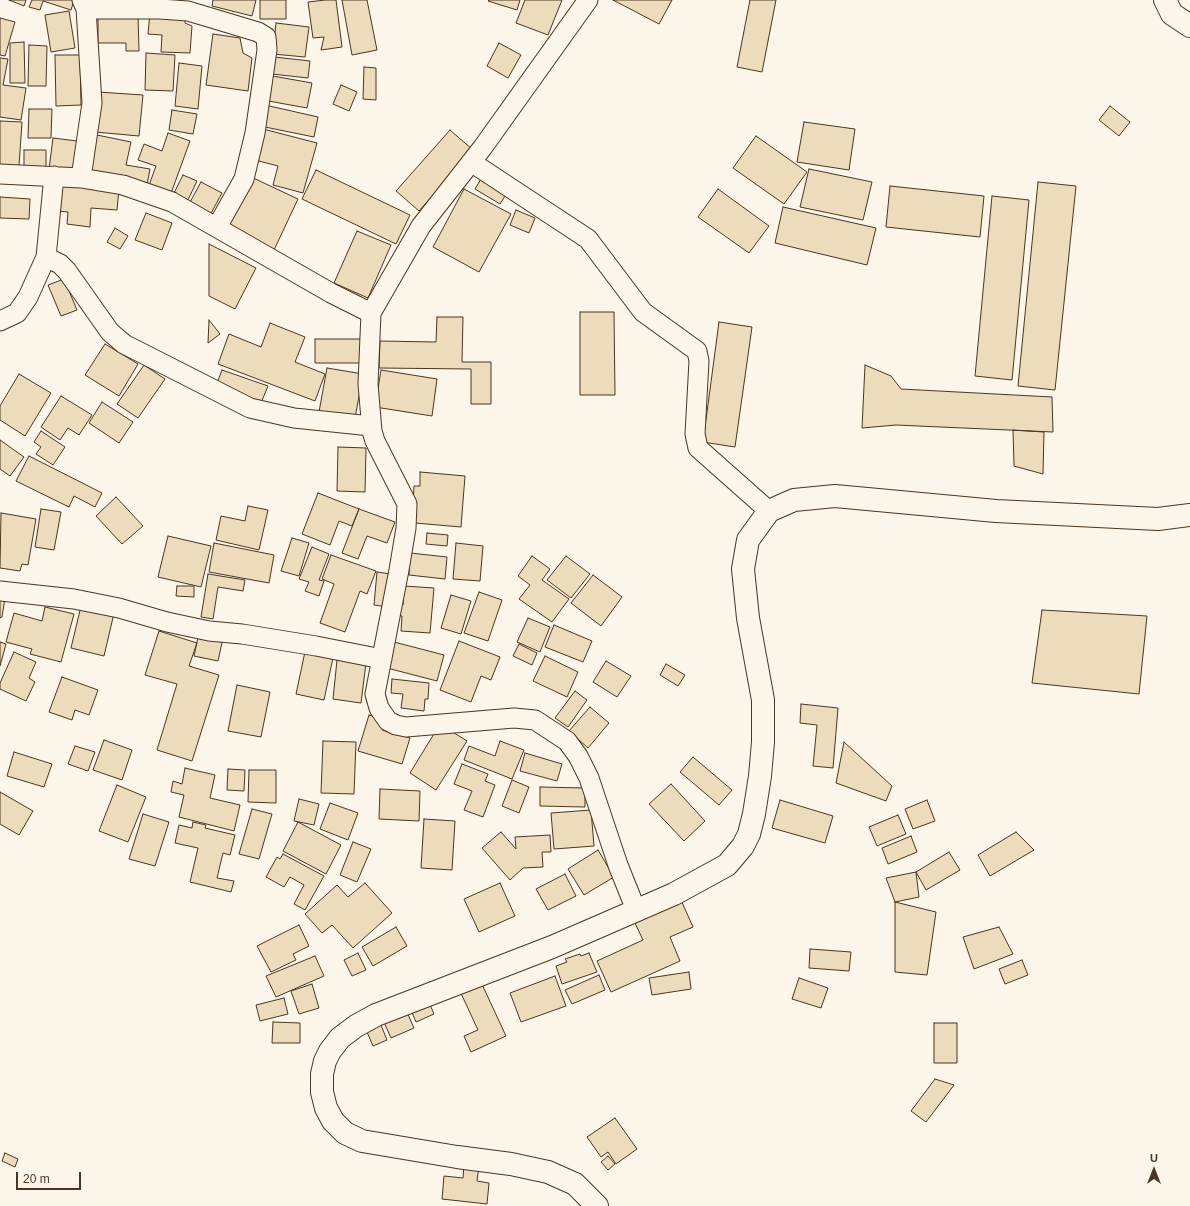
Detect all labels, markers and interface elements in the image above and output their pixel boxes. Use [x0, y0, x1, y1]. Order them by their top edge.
north arrow [1134, 1150, 1174, 1190]
text: U [1150, 1152, 1158, 1164]
scale bar [18, 1164, 83, 1190]
text: 20 m [23, 1172, 50, 1186]

